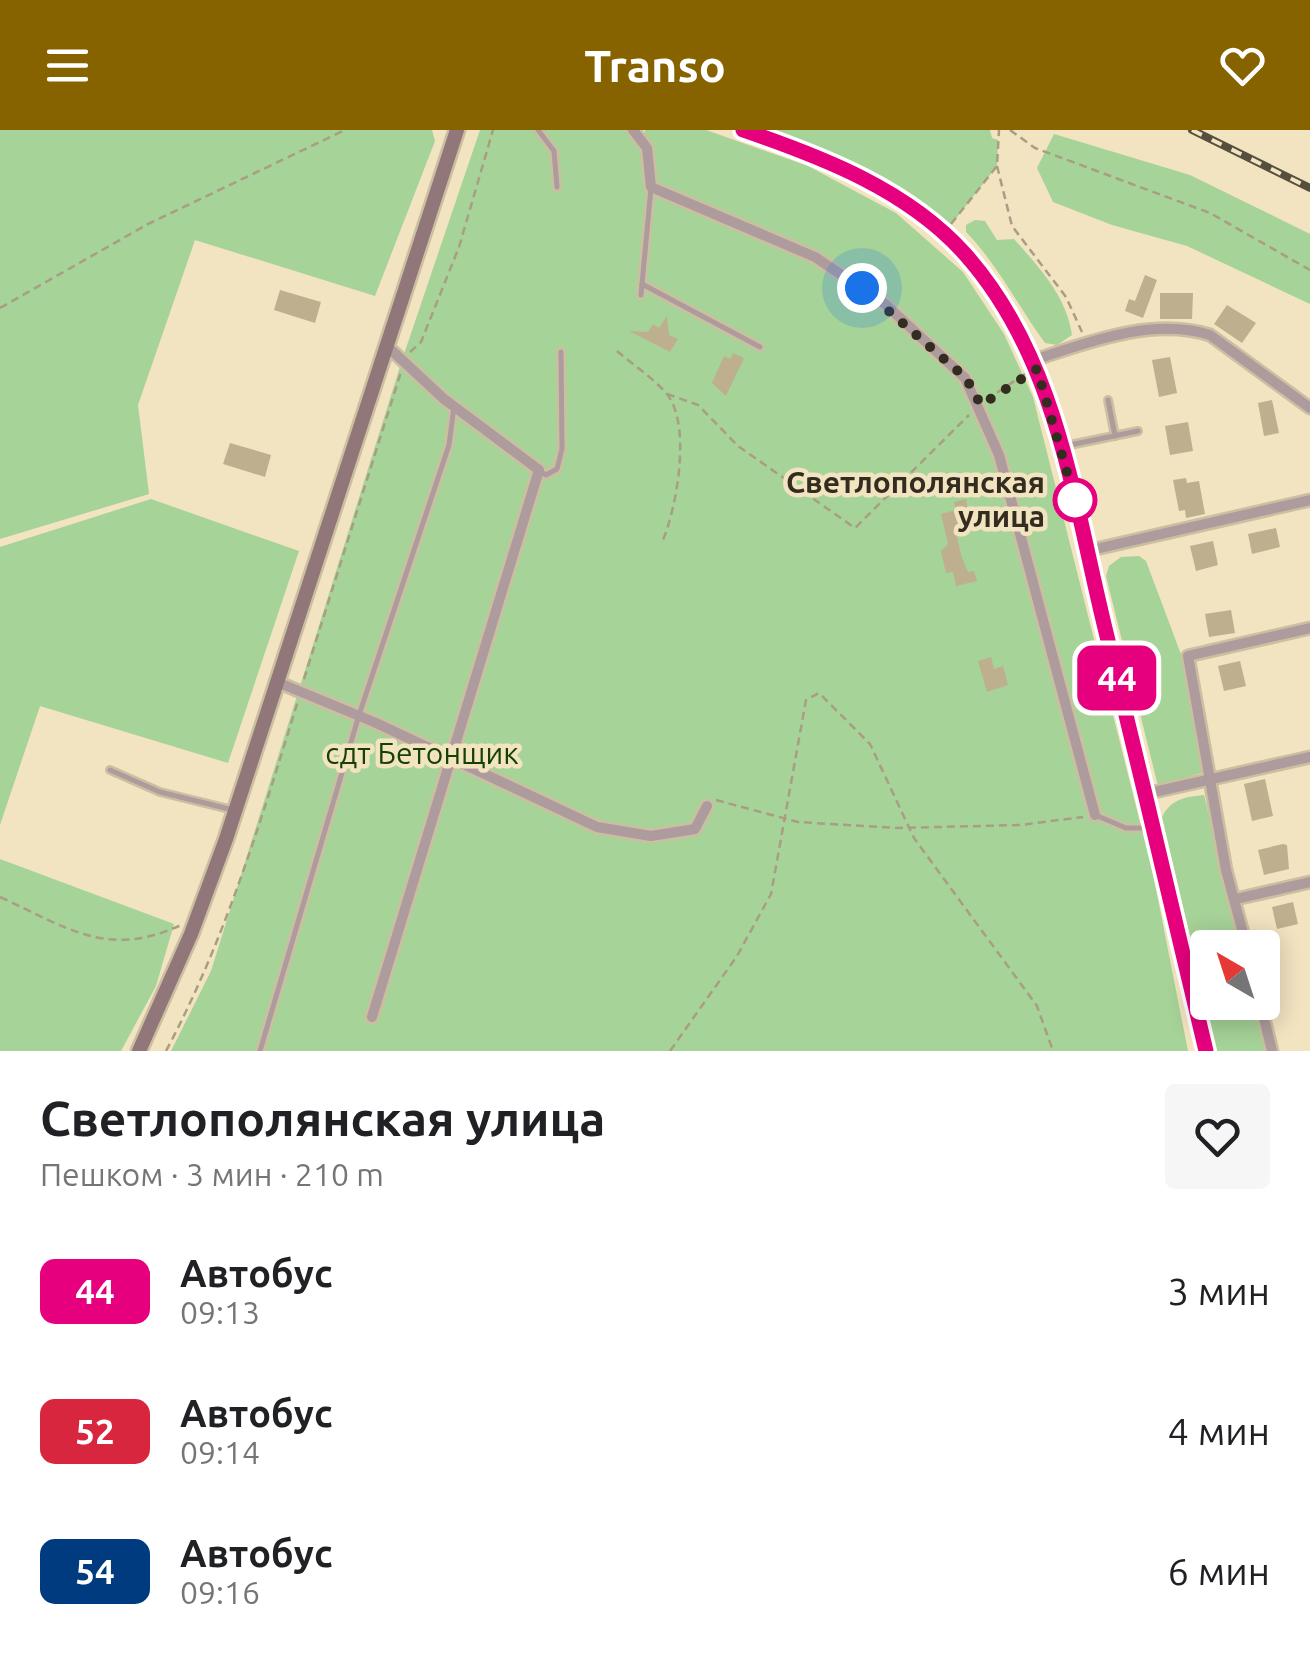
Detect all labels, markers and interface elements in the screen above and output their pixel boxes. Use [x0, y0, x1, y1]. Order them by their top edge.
icon: menu [40, 38, 95, 93]
icon: heart [1215, 38, 1270, 93]
text: Transo [584, 40, 726, 91]
your location [837, 263, 887, 313]
place label: Светлополянская улица [786, 465, 1045, 533]
marker: Светлополянская улица [1054, 479, 1096, 521]
line badge: 44 [1072, 646, 1162, 710]
text: 44 [1097, 658, 1137, 698]
park label: сдт Бетонщик [325, 736, 519, 770]
north arrow [1190, 930, 1280, 1020]
map controls [1190, 930, 1280, 1020]
button: heart [1165, 1084, 1270, 1189]
text: Светлополянская улица [40, 1091, 605, 1145]
text: Пешком · 3 мин · 210 m [40, 1156, 384, 1192]
text: Автобус [180, 1252, 333, 1294]
text: 3 мин [1168, 1270, 1270, 1312]
text: 44 [75, 1271, 115, 1311]
text: 09:13 [180, 1294, 260, 1330]
text: Автобус [180, 1392, 333, 1434]
text: 4 мин [1168, 1410, 1270, 1452]
text: 52 [75, 1411, 115, 1451]
text: 09:14 [180, 1434, 260, 1470]
text: Автобус [180, 1532, 333, 1574]
text: 6 мин [1168, 1550, 1270, 1592]
text: 54 [75, 1551, 115, 1591]
text: 09:16 [180, 1574, 260, 1610]

